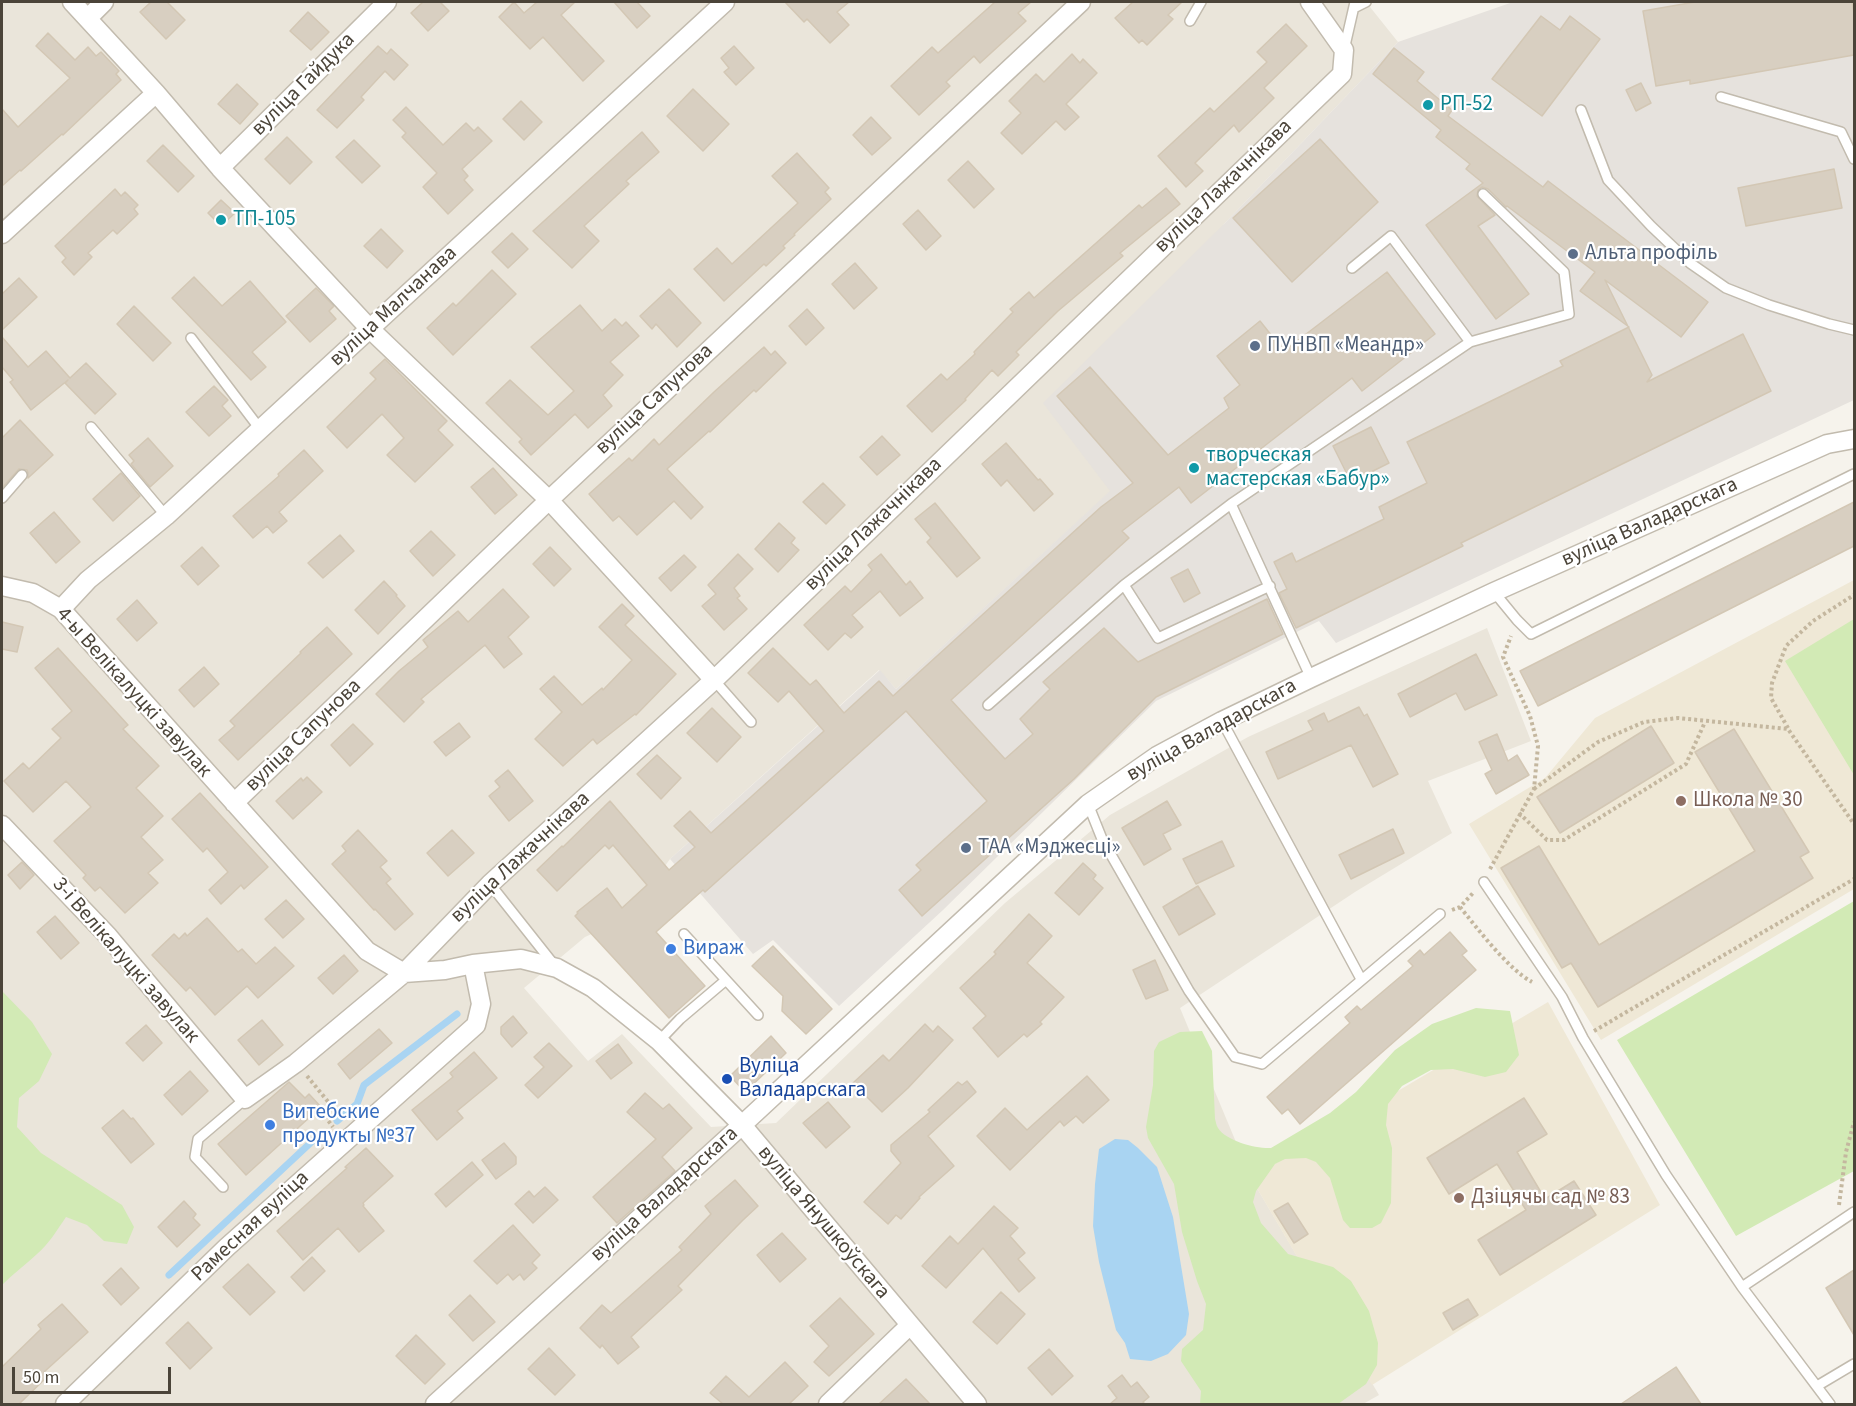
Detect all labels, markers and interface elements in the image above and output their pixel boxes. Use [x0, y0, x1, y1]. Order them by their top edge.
street label: вуліца Гайдука [247, 28, 361, 142]
place label: РП-52 [1440, 92, 1493, 118]
marker: РП-52 [1421, 98, 1435, 112]
street label: вуліца Лажачнікава [1150, 115, 1298, 259]
place label: ТП-105 [233, 207, 296, 233]
marker: ТП-105 [214, 213, 228, 227]
street label: вуліца Малчанава [325, 241, 463, 373]
place label: Альта профіль [1585, 241, 1717, 267]
marker: Альта профіль [1566, 247, 1580, 261]
place label: ПУНВП «Меандр» [1267, 333, 1424, 359]
street label: вуліца Сапунова [591, 339, 719, 461]
marker: ПУНВП «Меандр» [1248, 339, 1262, 353]
place label: творческая мастерская «Бабур» [1206, 443, 1390, 493]
street label: вуліца Лажачнікава [800, 453, 948, 597]
marker: творческая мастерская «Бабур» [1187, 461, 1201, 475]
street label: вуліца Валадарскага [1558, 473, 1742, 573]
street label: 4-ы Велікалуцкі завулак [50, 603, 216, 783]
street label: вуліца Сапунова [241, 674, 367, 798]
street label: вуліца Валадарскага [1123, 674, 1301, 788]
street label: вуліца Лажачнікава [446, 787, 596, 929]
place label: Школа № 30 [1693, 788, 1803, 814]
marker: Школа № 30 [1674, 794, 1688, 808]
place label: ТАА «Мэджесці» [978, 835, 1120, 861]
marker: ТАА «Мэджесці» [959, 841, 973, 855]
street label: 3-і Велікалуцкі завулак [46, 873, 204, 1049]
place label: Вираж [683, 936, 744, 962]
marker: Вираж [664, 942, 678, 956]
place label: Вуліца Валадарскага [739, 1054, 866, 1104]
marker: Вуліца Валадарскага [720, 1072, 734, 1086]
place label: Витебские продукты №37 [282, 1100, 415, 1150]
marker: Витебские продукты №37 [263, 1118, 277, 1132]
street label: вуліца Валадарскага [586, 1122, 744, 1268]
street label: вуліца Янушкоўскага [751, 1141, 895, 1305]
street label: Рамесная вуліца [187, 1166, 315, 1288]
place label: Дзіцячы сад № 83 [1471, 1185, 1630, 1211]
marker: Дзіцячы сад № 83 [1452, 1191, 1466, 1205]
scale bar [15, 1355, 174, 1393]
text: 50 m [23, 1365, 59, 1390]

